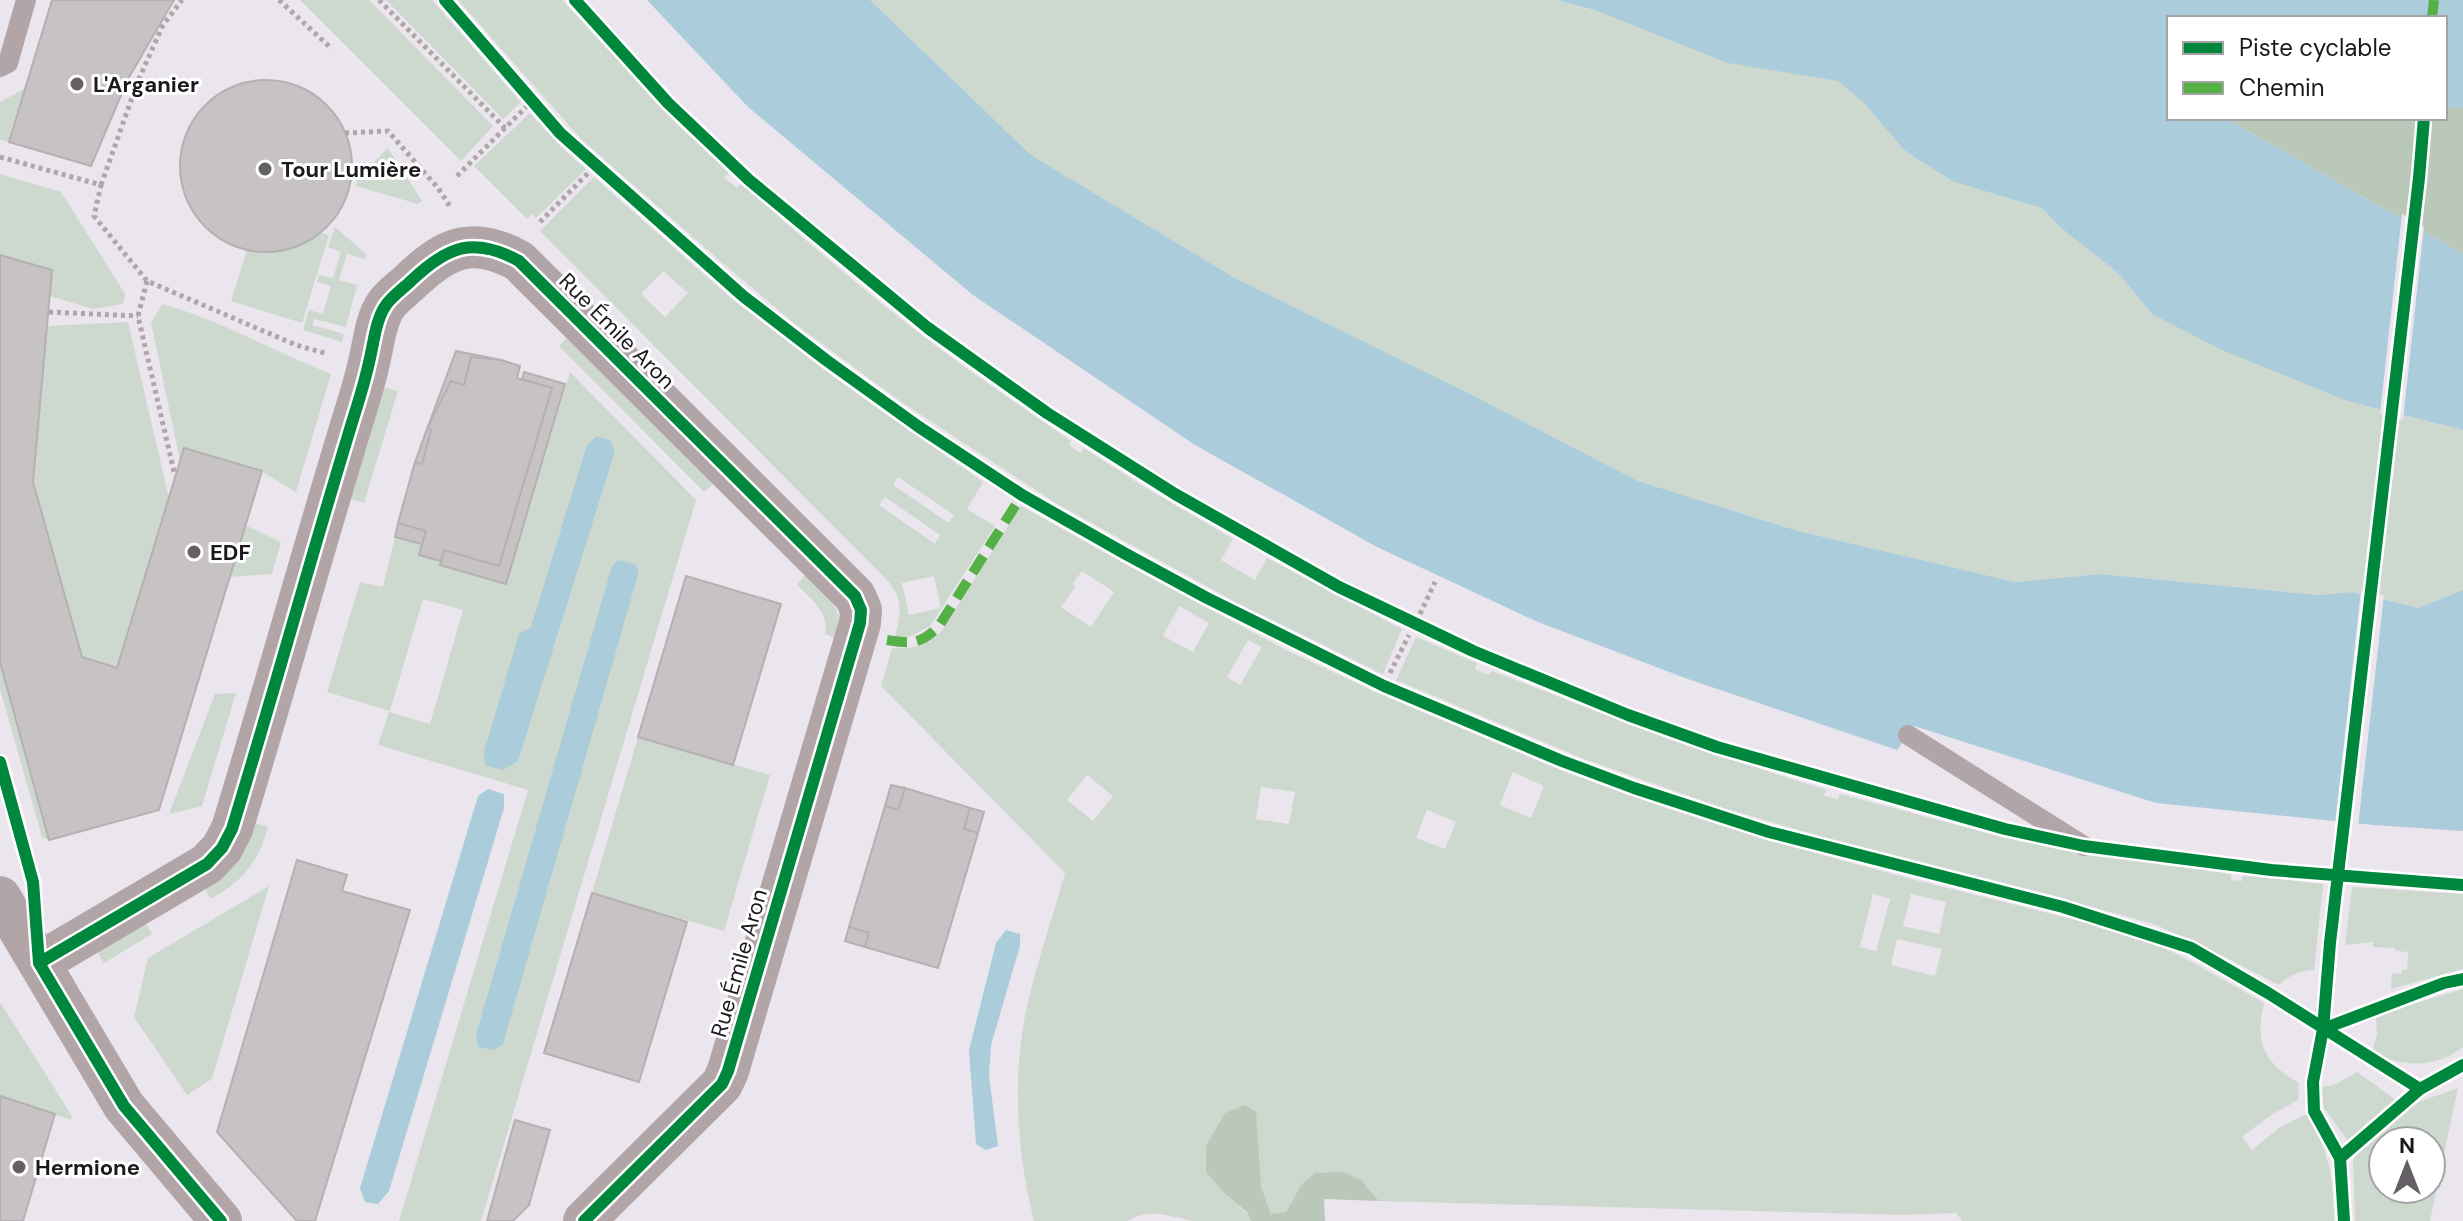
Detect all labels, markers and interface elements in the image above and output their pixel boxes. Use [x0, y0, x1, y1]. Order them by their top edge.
legend [2167, 16, 2447, 120]
text: Piste cyclable [2239, 32, 2391, 63]
place label: L'Arganier [93, 70, 199, 99]
text: Chemin [2239, 72, 2325, 103]
marker: L'Arganier [68, 75, 86, 93]
place label: Tour Lumière [281, 155, 421, 184]
marker: Tour Lumière [256, 160, 274, 178]
street label: Rue Émile Aron [553, 267, 681, 395]
place label: EDF [210, 538, 251, 567]
marker: EDF [185, 543, 203, 561]
street label: Rue Émile Aron [704, 886, 774, 1040]
north arrow [2367, 1125, 2447, 1205]
text: N [2399, 1131, 2415, 1160]
place label: Hermione [35, 1153, 140, 1182]
marker: Hermione [10, 1158, 28, 1176]

